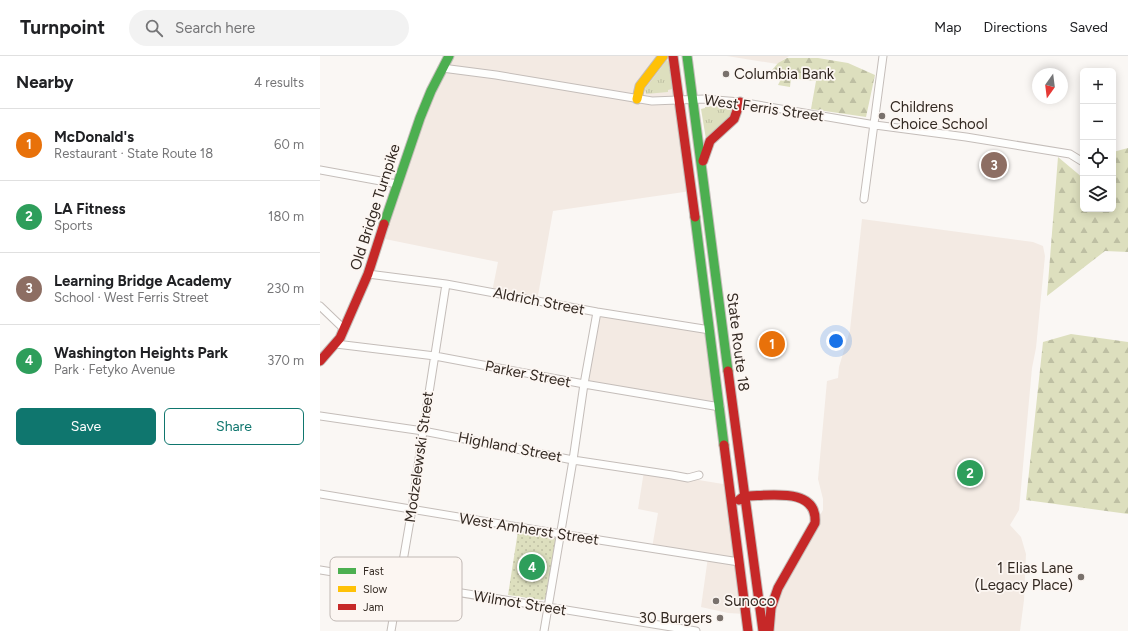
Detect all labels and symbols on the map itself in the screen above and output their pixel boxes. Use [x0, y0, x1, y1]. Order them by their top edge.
place label: Columbia Bank [734, 65, 835, 83]
north arrow [1032, 68, 1068, 104]
marker: Columbia Bank [721, 69, 731, 79]
street label: West Ferris Street [703, 91, 825, 125]
place label: Childrens Choice School [890, 98, 988, 133]
marker: Childrens Choice School [877, 111, 887, 121]
street label: Old Bridge Turnpike [346, 142, 404, 272]
pin: 3 [981, 150, 1007, 180]
street label: Aldrich Street [492, 283, 587, 319]
street label: State Route 18 [723, 292, 753, 392]
pin: 1 [759, 329, 785, 359]
your location [826, 331, 846, 351]
street label: Parker Street [483, 357, 573, 391]
street label: Modzelewski Street [401, 390, 437, 524]
street label: Highland Street [456, 428, 564, 466]
pin: 2 [957, 458, 983, 488]
street label: West Amherst Street [458, 509, 600, 549]
pin: 4 [519, 552, 545, 582]
legend [330, 557, 462, 621]
place label: 1 Elias Lane (Legacy Place) [975, 559, 1073, 594]
text: Fast [363, 565, 384, 578]
marker: 1 Elias Lane (Legacy Place) [1076, 572, 1086, 582]
text: Slow [363, 583, 387, 596]
street label: Wilmot Street [472, 587, 568, 619]
place label: Sunoco [724, 592, 776, 610]
marker: Sunoco [711, 596, 721, 606]
text: Jam [363, 601, 384, 614]
place label: 30 Burgers [639, 609, 712, 627]
marker: 30 Burgers [715, 613, 725, 623]

